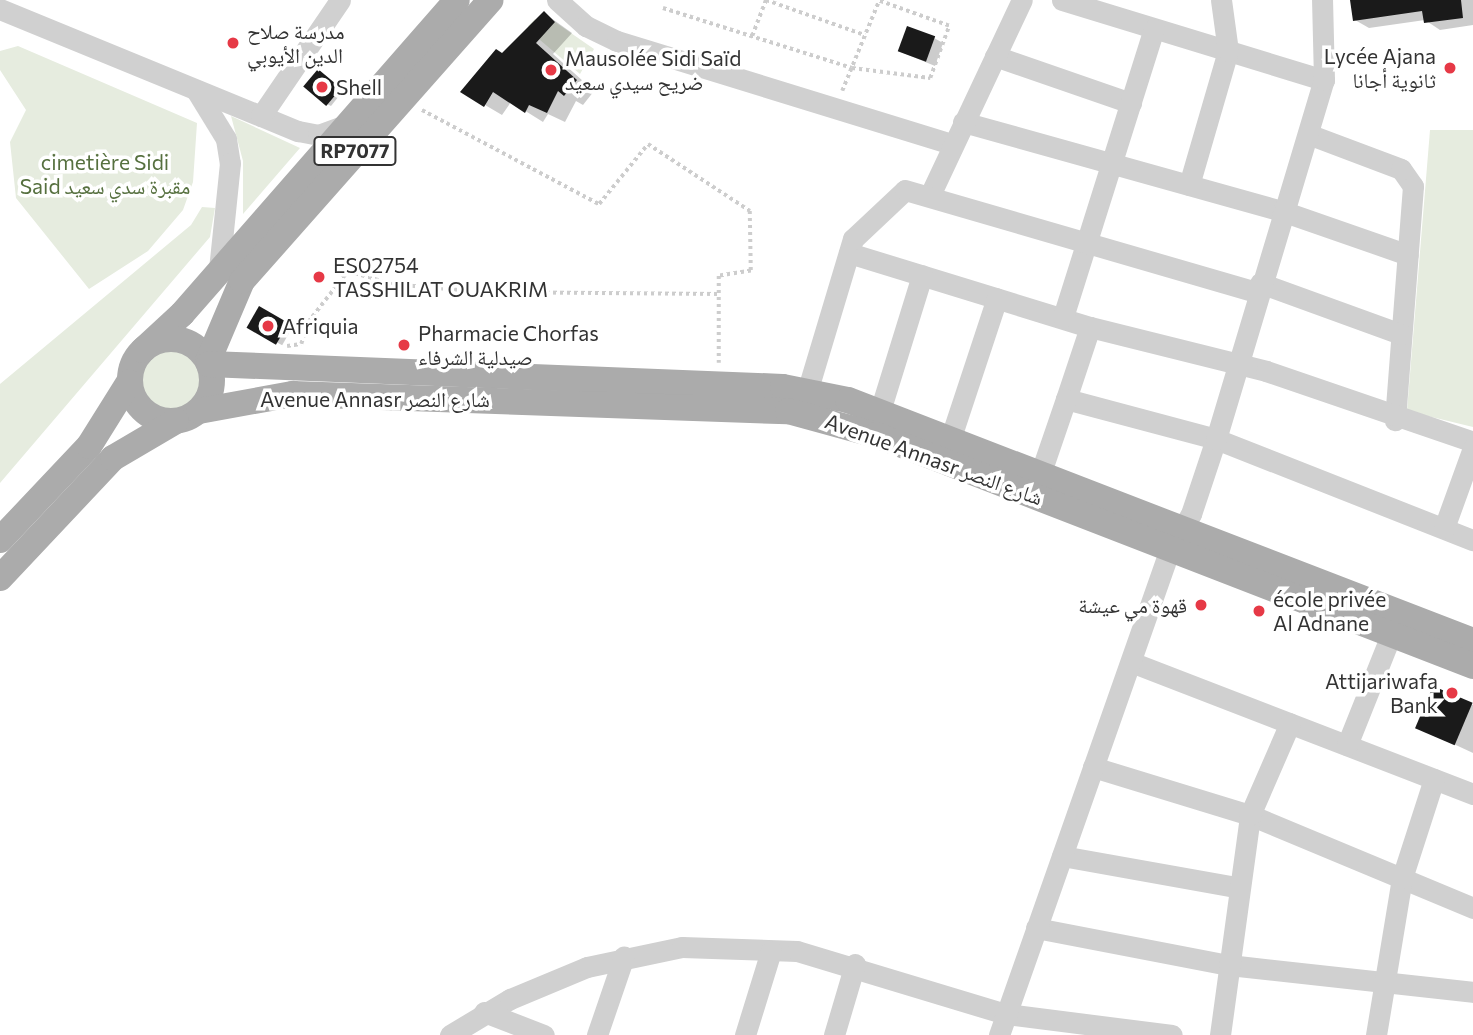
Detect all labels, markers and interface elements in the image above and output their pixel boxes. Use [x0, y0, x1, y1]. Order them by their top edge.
place label: مدرسة صلاح الدين الأيوبي [247, 18, 345, 68]
marker: مدرسة صلاح الدين الأيوبي [225, 35, 241, 51]
place label: Lycée Ajana ثانوية أجانا [1324, 43, 1436, 93]
place label: Mausolée Sidi Saïd ضريح سيدي سعيد [565, 45, 741, 95]
marker: Lycée Ajana ثانوية أجانا [1442, 60, 1458, 76]
marker: Mausolée Sidi Saïd ضريح سيدي سعيد [543, 62, 559, 78]
place label: Shell [336, 74, 382, 100]
marker: Shell [314, 79, 330, 95]
road number: RP7077 [313, 136, 397, 167]
park label: cimetière Sidi Said مقبرة سدي سعيد [20, 149, 190, 199]
place label: ES02754 TASSHILAT OUAKRIM [333, 252, 548, 302]
marker: ES02754 TASSHILAT OUAKRIM [311, 269, 327, 285]
place label: Afriquia [282, 313, 359, 339]
marker: Afriquia [260, 318, 276, 334]
place label: Pharmacie Chorfas صيدلية الشرفاء [418, 320, 599, 370]
marker: Pharmacie Chorfas صيدلية الشرفاء [396, 337, 412, 353]
street label: Avenue Annasr شارع النصر [260, 386, 490, 412]
street label: Avenue Annasr شارع النصر [822, 408, 1046, 510]
place label: école privée Al Adnane [1273, 586, 1386, 636]
place label: قهوة مي عيشة [1078, 592, 1187, 618]
marker: قهوة مي عيشة [1193, 597, 1209, 613]
marker: école privée Al Adnane [1251, 603, 1267, 619]
place label: Attijariwafa Bank [1325, 668, 1438, 718]
marker: Attijariwafa Bank [1444, 685, 1460, 701]

